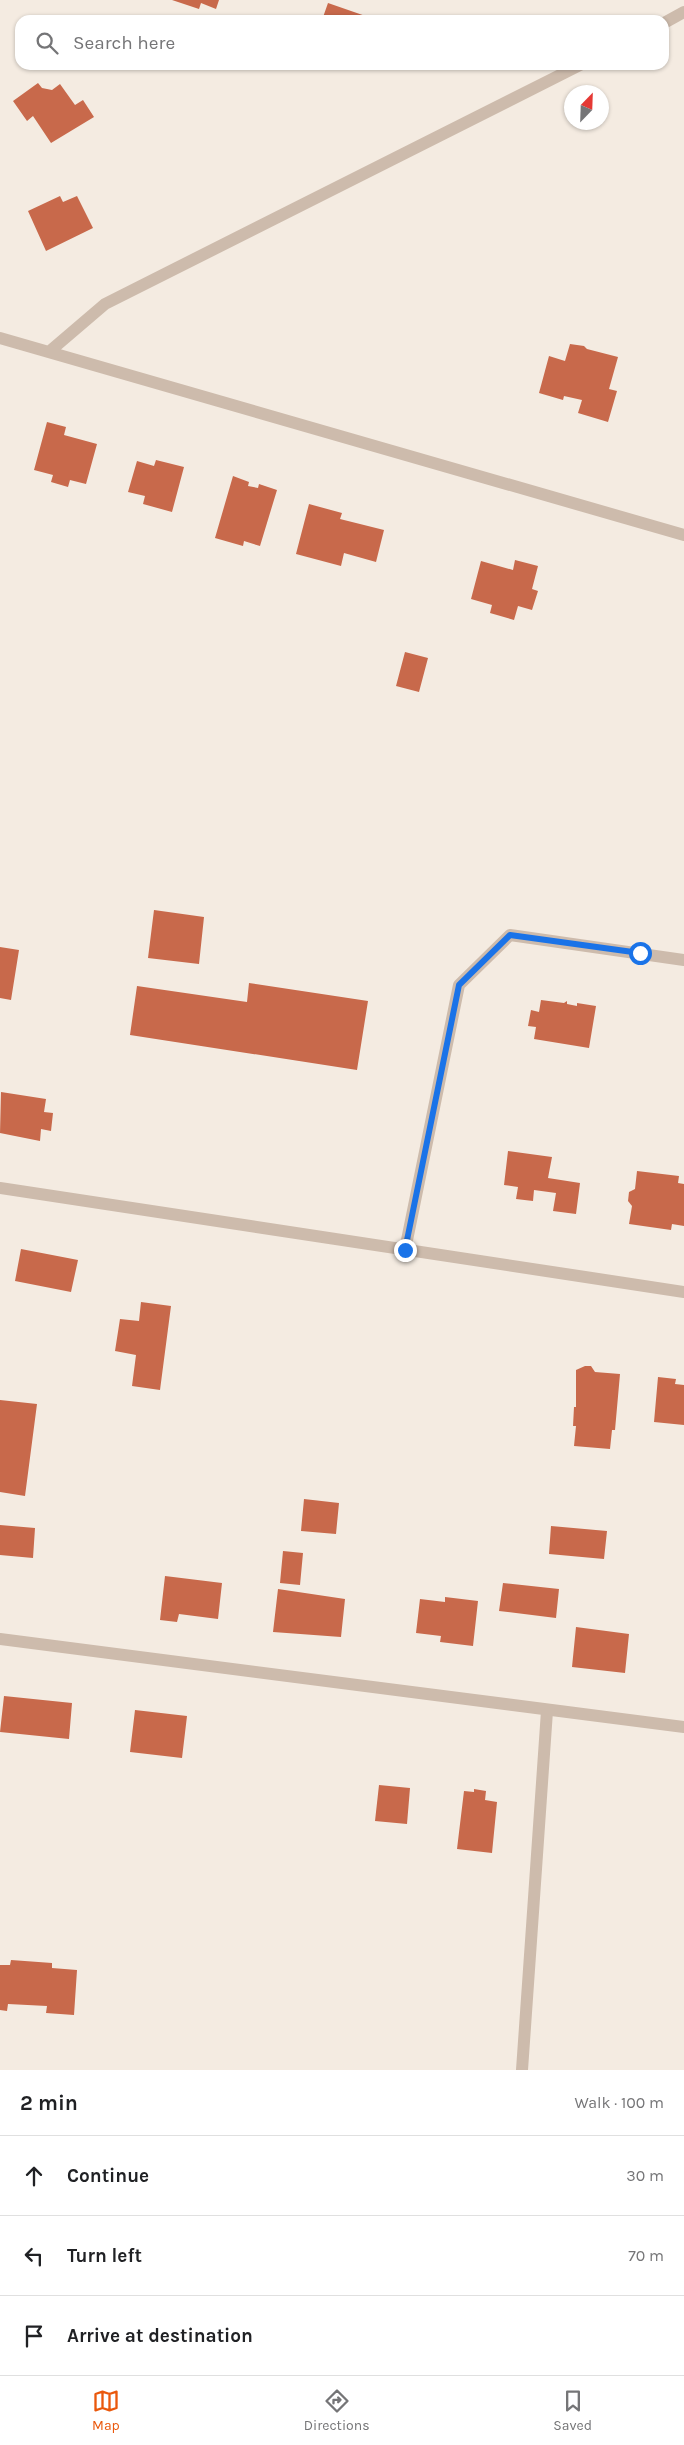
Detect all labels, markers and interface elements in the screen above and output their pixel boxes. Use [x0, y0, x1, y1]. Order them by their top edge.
search box [15, 15, 669, 70]
icon: search [33, 29, 61, 57]
text: Search here [73, 32, 175, 54]
north arrow [564, 85, 609, 130]
route start [629, 942, 652, 965]
route end [394, 1239, 417, 1262]
text: 2 min [20, 2091, 78, 2115]
text: Walk · 100 m [574, 2093, 664, 2112]
icon: ahead [20, 2162, 48, 2190]
text: Continue [67, 2165, 149, 2187]
text: 30 m [626, 2166, 664, 2185]
icon: left [20, 2242, 48, 2270]
text: Turn left [67, 2245, 142, 2267]
text: 70 m [628, 2246, 664, 2265]
icon: arrive [20, 2322, 48, 2350]
text: Arrive at destination [67, 2325, 253, 2347]
tab: Map [92, 2387, 120, 2434]
tab: Directions [304, 2387, 370, 2434]
tab: Saved [553, 2387, 592, 2434]

